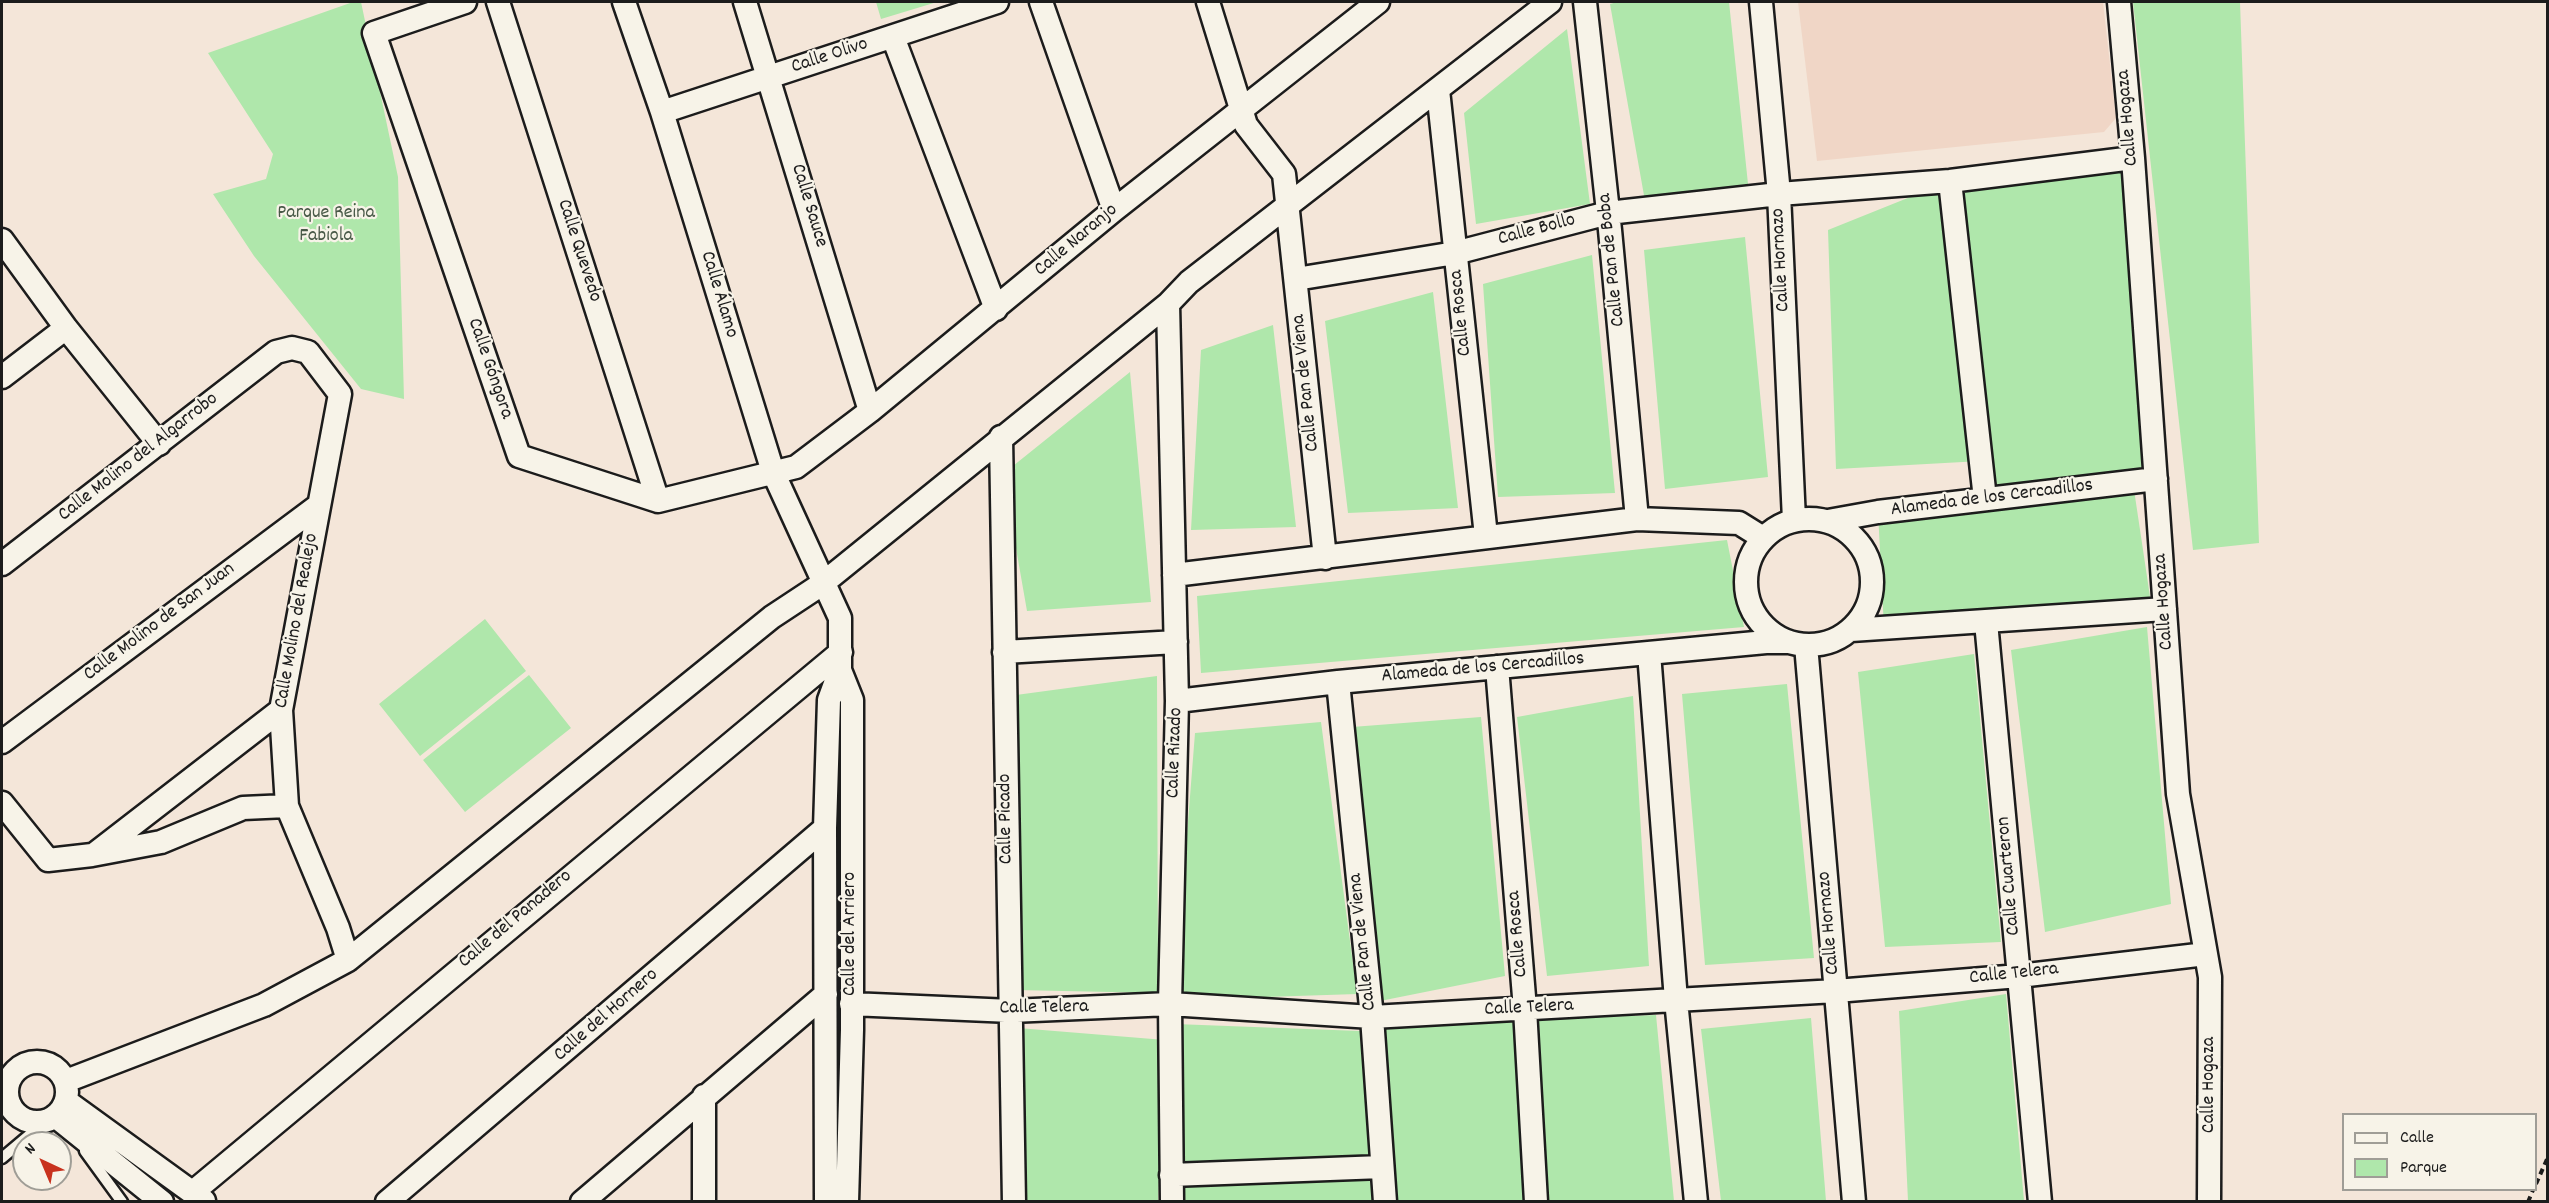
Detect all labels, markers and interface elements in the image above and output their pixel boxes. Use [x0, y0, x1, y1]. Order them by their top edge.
street label: Calle Olivo [789, 33, 871, 81]
street label: Calle Hogaza [2113, 69, 2145, 167]
street label: Calle Sauce [784, 161, 832, 251]
street label: Calle Pan de Boba [1594, 192, 1632, 328]
street label: Calle Quevedo [550, 197, 606, 305]
street label: Calle Naranjo [1030, 199, 1124, 283]
park label: Parque Reina Fabiola [277, 202, 375, 249]
street label: Calle Hornazo [1767, 208, 1797, 312]
street label: Calle Bollo [1496, 209, 1578, 253]
street label: Calle Álamo [693, 249, 743, 341]
street label: Calle Rosca [1446, 269, 1478, 357]
street label: Calle Pan de Viena [1288, 313, 1326, 453]
street label: Calle Góngora [461, 316, 517, 422]
street label: Calle Molino del Algarrobo [54, 388, 224, 528]
street label: Alameda de los Cercadillos [1889, 475, 2095, 523]
street label: Calle Molino del Realejo [271, 532, 325, 710]
street label: Calle Hogaza [2150, 553, 2180, 651]
street label: Calle Molino de San Juan [80, 558, 240, 688]
street label: Alameda de los Cercadillos [1380, 648, 1586, 690]
street label: Calle Rizado [1162, 707, 1190, 799]
street label: Calle Picado [994, 773, 1020, 865]
street label: Calle Cuarteron [1993, 816, 2027, 936]
street label: Calle del Panadero [454, 865, 578, 975]
street label: Calle Hornazo [1814, 870, 1846, 976]
street label: Calle del Arriero [839, 872, 863, 996]
street label: Calle Pan de Viena [1345, 872, 1383, 1012]
street label: Calle Rosca [1503, 890, 1535, 978]
street label: Calle Telera [1968, 958, 2060, 992]
street label: Calle del Hornero [550, 964, 664, 1068]
street label: Calle Telera [1484, 995, 1574, 1023]
street label: Calle Telera [999, 996, 1089, 1022]
street label: Calle Hogaza [2198, 1037, 2222, 1133]
legend [2342, 1113, 2537, 1191]
text: Calle [2400, 1126, 2434, 1151]
north arrow [12, 1131, 72, 1191]
text: N [20, 1138, 41, 1160]
text: Parque [2400, 1156, 2447, 1181]

